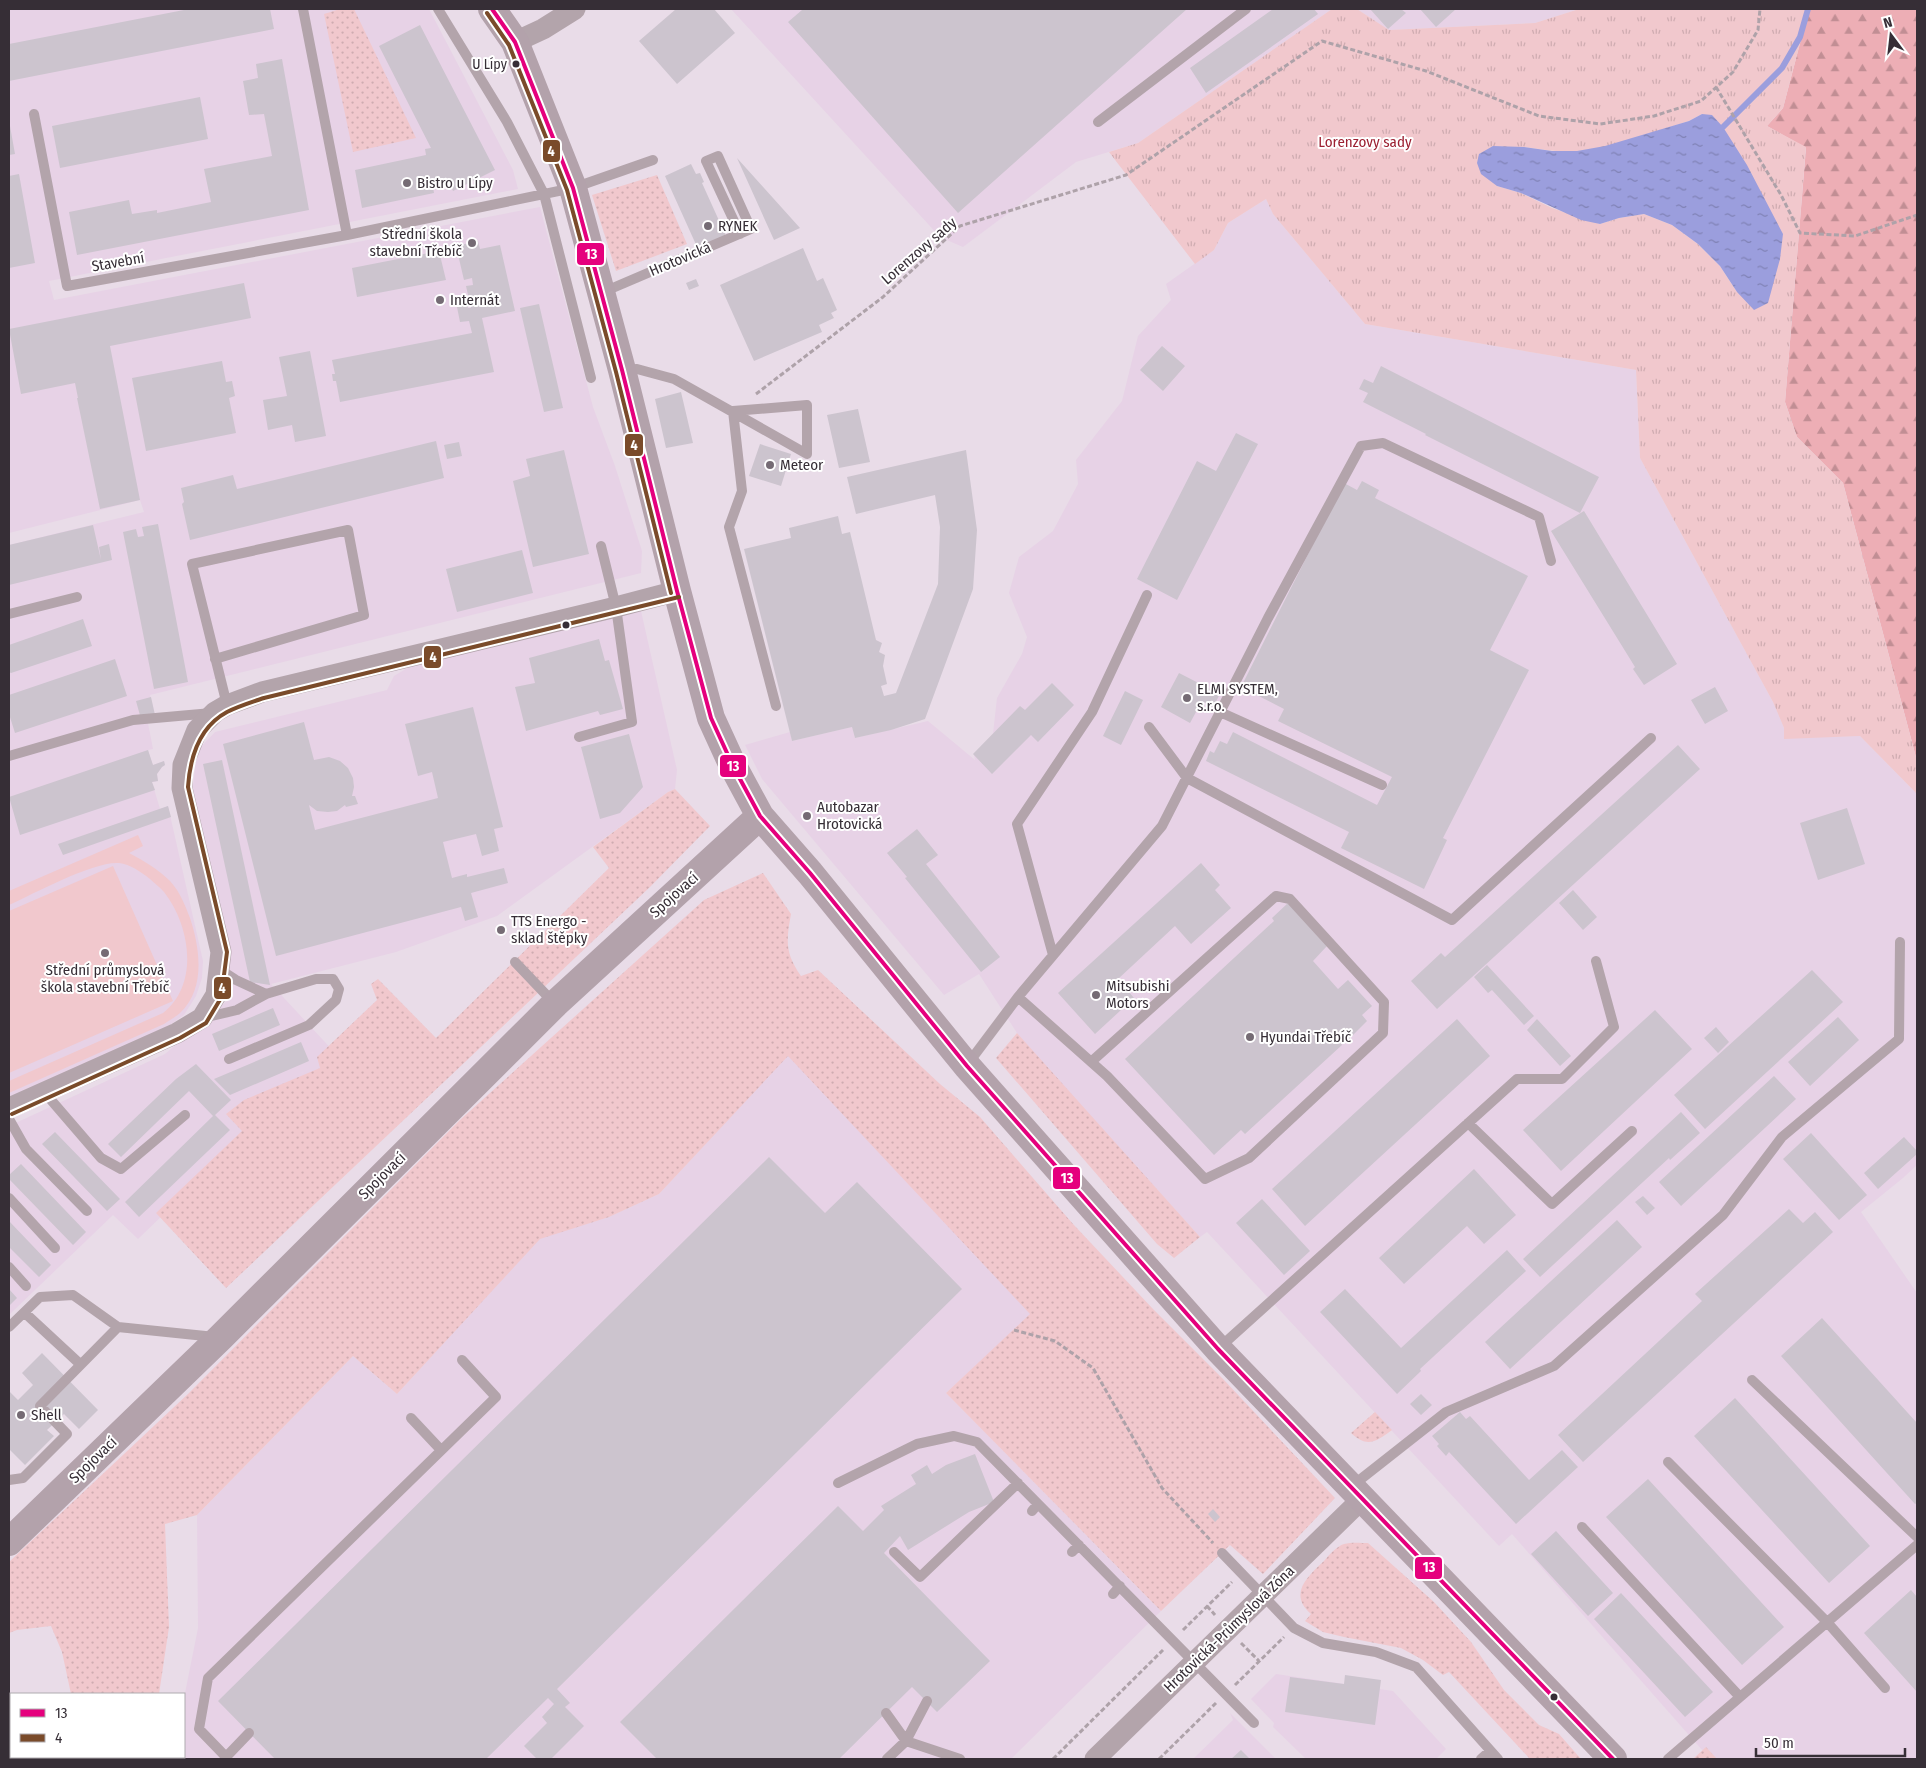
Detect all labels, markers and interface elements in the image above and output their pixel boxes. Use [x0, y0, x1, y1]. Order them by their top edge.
north arrow [1866, 10, 1916, 60]
text: N [1882, 14, 1894, 32]
place label: U Lípy [472, 56, 508, 73]
marker: U Lípy [511, 59, 521, 69]
park label: Lorenzovy sady [1318, 133, 1412, 151]
line badge: 4 [542, 139, 561, 163]
text: 4 [547, 143, 555, 160]
place label: Bistro u Lípy [417, 174, 493, 192]
marker: Bistro u Lípy [401, 177, 413, 189]
street label: Lorenzovy sady [878, 213, 960, 288]
place label: RYNEK [718, 217, 757, 235]
marker: RYNEK [702, 220, 714, 232]
place label: Střední škola stavební Třebíč [370, 225, 463, 260]
marker: Střední škola stavební Třebíč [466, 237, 478, 249]
street label: Hrotovická [646, 238, 714, 280]
line badge: 13 [576, 242, 605, 266]
text: 13 [585, 246, 598, 263]
street label: Stavební [90, 248, 146, 275]
place label: Internát [450, 291, 499, 309]
marker: Internát [434, 294, 446, 306]
line badge: 4 [624, 433, 644, 457]
text: 4 [630, 437, 638, 454]
place label: Meteor [780, 456, 824, 474]
marker: Meteor [764, 459, 776, 471]
unlabelled marker [561, 620, 571, 630]
line badge: 4 [423, 645, 442, 669]
text: 4 [429, 649, 437, 666]
place label: ELMI SYSTEM, s.r.o. [1197, 680, 1278, 715]
marker: ELMI SYSTEM, s.r.o. [1181, 692, 1193, 704]
line badge: 13 [719, 754, 747, 778]
text: 13 [727, 758, 740, 775]
place label: Autobazar Hrotovická [817, 798, 882, 833]
marker: Autobazar Hrotovická [801, 810, 813, 822]
street label: Spojovací [646, 868, 702, 921]
place label: TTS Energo - sklad štěpky [511, 912, 588, 947]
marker: TTS Energo - sklad štěpky [495, 924, 507, 936]
marker: Střední průmyslová škola stavební Třebíč [99, 947, 111, 959]
place label: Střední průmyslová škola stavební Třebíč [41, 961, 170, 996]
line badge: 4 [213, 976, 232, 1000]
place label: Mitsubishi Motors [1106, 977, 1169, 1012]
text: 4 [218, 980, 226, 997]
marker: Mitsubishi Motors [1090, 989, 1102, 1001]
place label: Hyundai Třebíč [1260, 1028, 1352, 1046]
marker: Hyundai Třebíč [1244, 1031, 1256, 1043]
street label: Spojovací [355, 1149, 409, 1203]
line badge: 13 [1052, 1166, 1081, 1190]
text: 13 [1061, 1170, 1074, 1187]
place label: Shell [31, 1406, 62, 1424]
marker: Shell [15, 1409, 27, 1421]
street label: Spojovací [66, 1433, 121, 1487]
line badge: 13 [1414, 1556, 1443, 1580]
text: 13 [1423, 1559, 1436, 1576]
street label: Hrotovická-Průmyslová Zóna [1160, 1562, 1298, 1696]
unlabelled marker [1549, 1692, 1559, 1702]
legend [10, 1693, 185, 1758]
text: 13 [55, 1704, 68, 1722]
scale bar [1756, 1726, 1905, 1758]
text: 4 [55, 1729, 62, 1747]
text: 50 m [1764, 1734, 1794, 1752]

